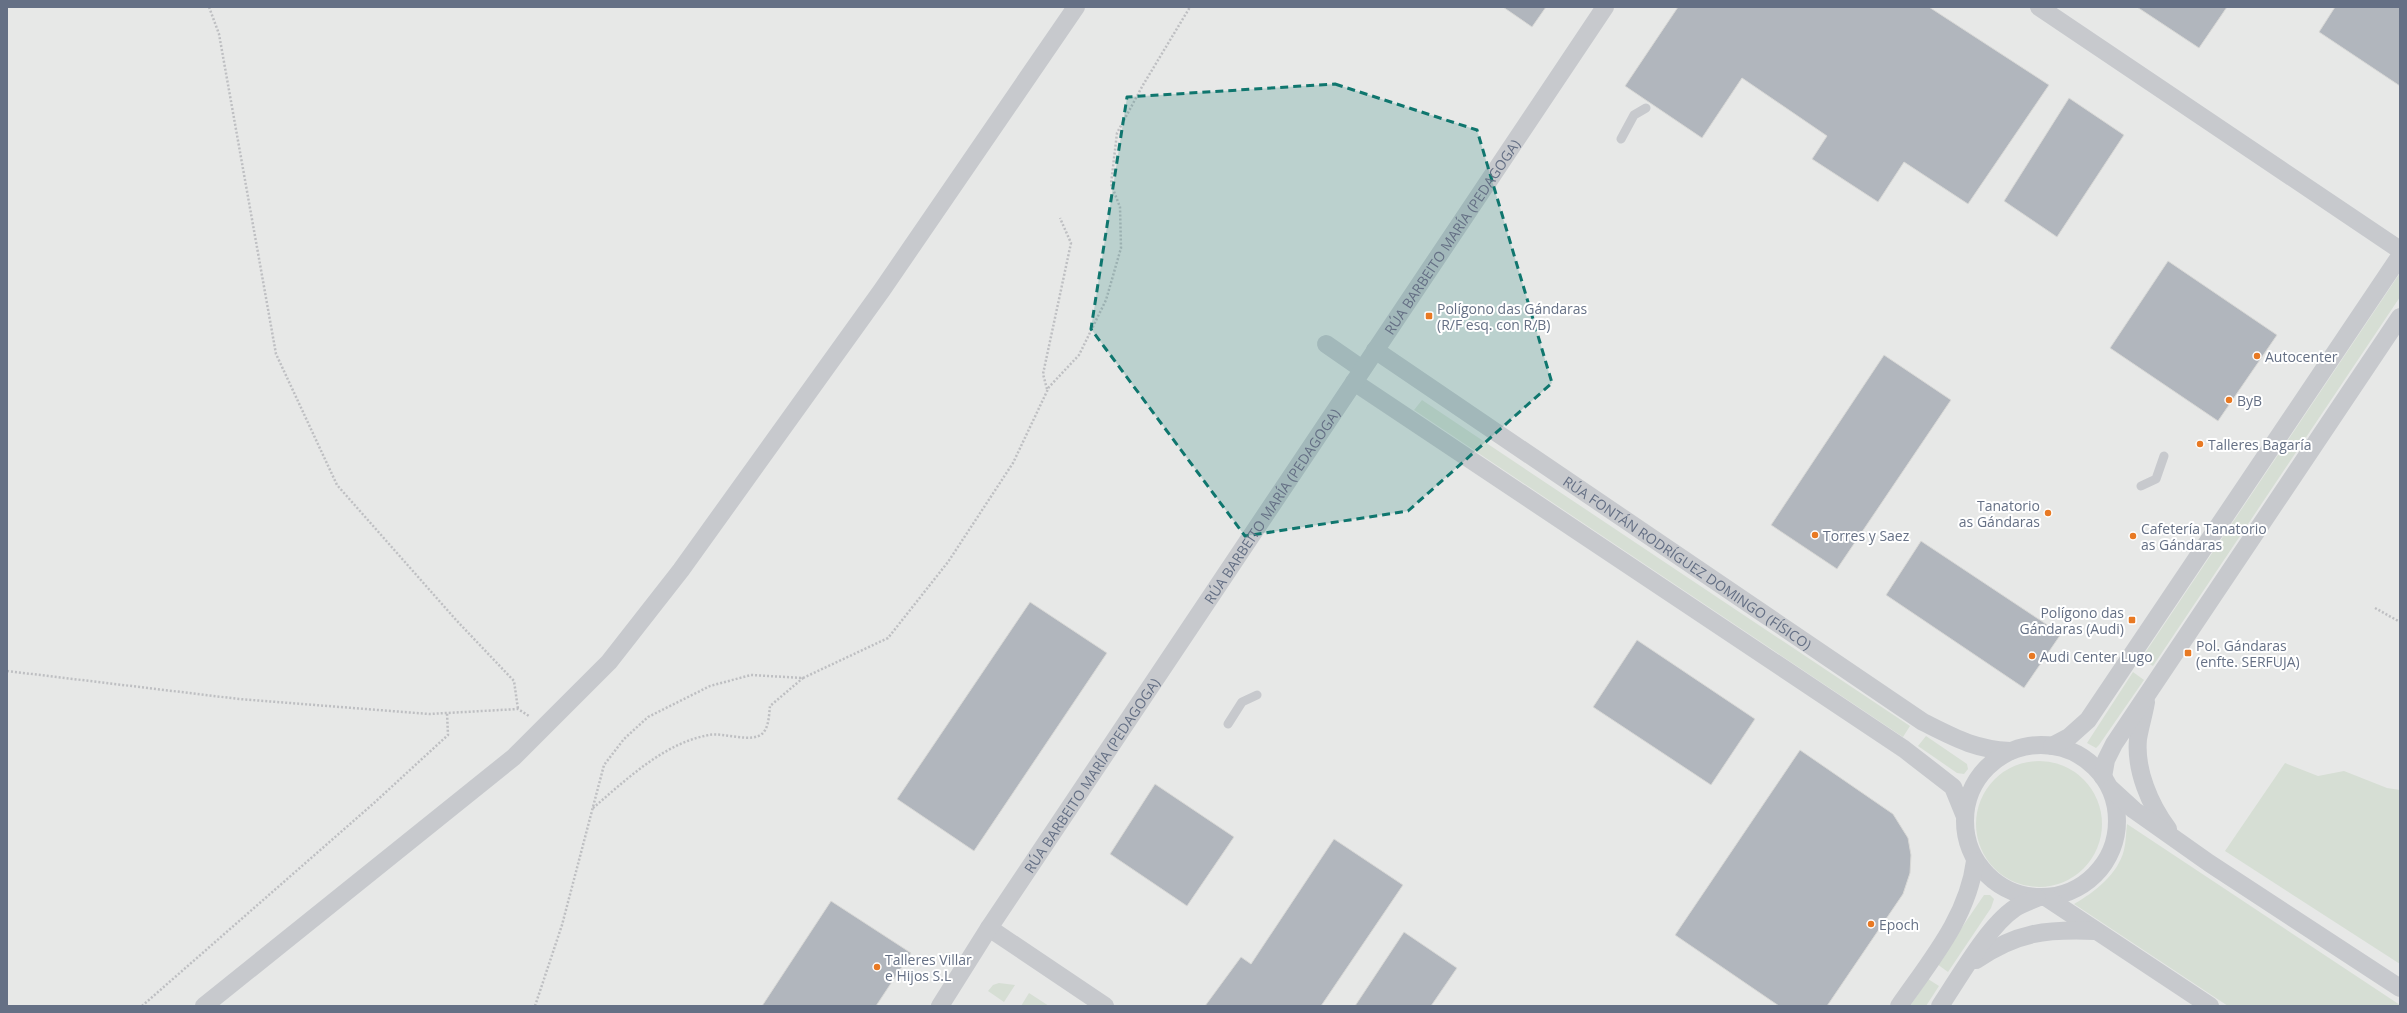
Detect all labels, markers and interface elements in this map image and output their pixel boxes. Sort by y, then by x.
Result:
street label: RÚA BARBEITO MARÍA (PEDAGOGA) [1379,135,1524,338]
place label: Polígono das Gándaras (R/F esq. con R/B) [1437,299,1588,334]
marker: Polígono das Gándaras (R/F esq. con R/B) [1424,311,1434,321]
place label: Autocenter [2265,347,2338,366]
marker: Autocenter [2252,351,2262,361]
place label: ByB [2237,391,2262,410]
marker: ByB [2224,395,2234,405]
street label: RÚA BARBEITO MARÍA (PEDAGOGA) [1199,405,1343,607]
place label: Talleres Bagaría [2208,435,2312,454]
marker: Talleres Bagaría [2195,439,2205,449]
street label: RÚA FONTÁN RODRÍGUEZ DOMINGO (FÍSICO) [1560,471,1816,653]
place label: Tanatorio as Gándaras [1959,496,2040,531]
marker: Tanatorio as Gándaras [2043,508,2053,518]
place label: Cafetería Tanatorio as Gándaras [2141,519,2267,554]
place label: Torres y Saez [1823,526,1910,545]
marker: Torres y Saez [1810,530,1820,540]
marker: Cafetería Tanatorio as Gándaras [2128,531,2138,541]
place label: Polígono das Gándaras (Audi) [2020,603,2124,638]
marker: Polígono das Gándaras (Audi) [2127,615,2137,625]
place label: Pol. Gándaras (enfte. SERFUJA) [2196,636,2300,671]
place label: Audi Center Lugo [2040,647,2153,666]
marker: Pol. Gándaras (enfte. SERFUJA) [2183,648,2193,658]
marker: Audi Center Lugo [2027,651,2037,661]
street label: RÚA BARBEITO MARÍA (PEDAGOGA) [1019,674,1163,876]
place label: Epoch [1879,915,1919,934]
marker: Epoch [1866,919,1876,929]
place label: Talleres Villar e Hijos S.L [885,950,972,985]
marker: Talleres Villar e Hijos S.L [872,962,882,972]

